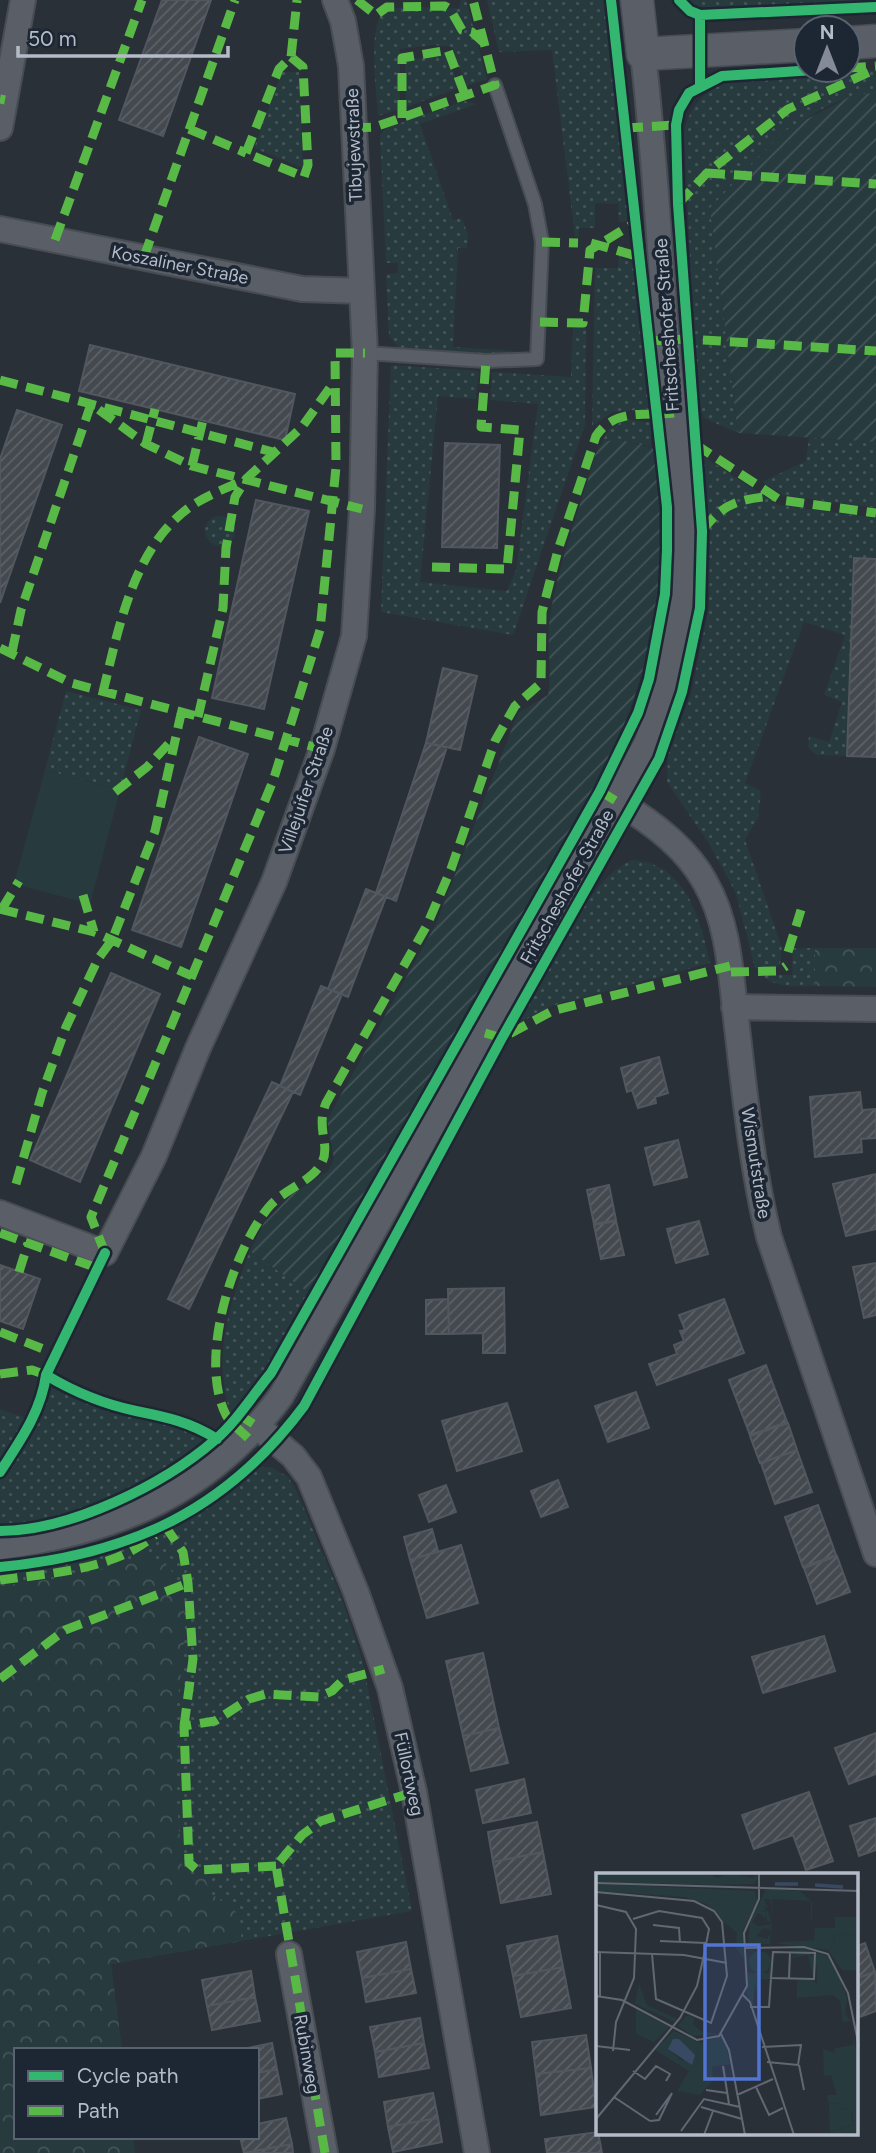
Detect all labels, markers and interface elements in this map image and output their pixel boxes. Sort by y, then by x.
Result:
scale bar [18,14,228,58]
north arrow [792,14,862,84]
text: N [820,21,834,44]
text: 50 m [28,26,77,51]
street label: Tibujewstraße [341,88,367,202]
street label: Fritscheshofer Straße [650,237,684,412]
street label: Koszaliner Straße [110,241,251,289]
street label: Villejuifer Straße [274,723,338,857]
street label: Fritscheshofer Straße [515,806,619,968]
street label: Wismutstraße [736,1106,776,1220]
street label: Füllortweg [389,1730,429,1818]
inset map [596,1873,858,2136]
street label: Rubinweg [289,2013,325,2095]
legend [14,2048,259,2139]
text: Cycle path [77,2063,178,2088]
text: Path [77,2098,119,2123]

